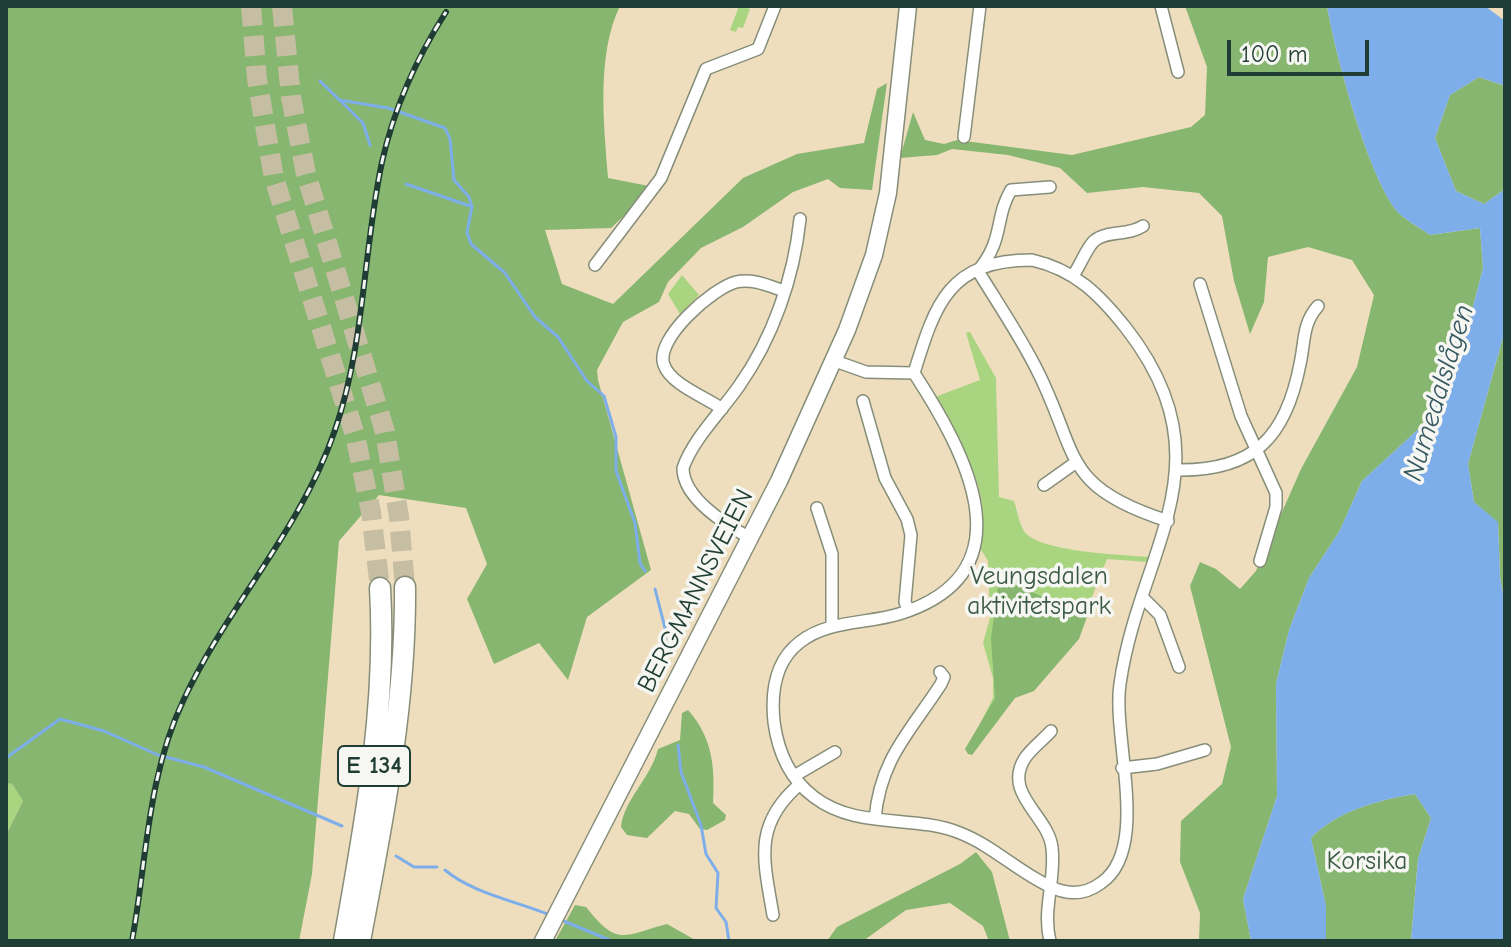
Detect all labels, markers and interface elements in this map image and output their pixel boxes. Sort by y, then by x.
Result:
scale bar [1231,24,1373,74]
text: 100 m [1241,40,1308,68]
water label: Numedalslågen [1396,301,1482,485]
street label: BERGMANNSVEIEN [631,484,761,698]
park label: Veungsdalen aktivitetspark [967,561,1111,622]
road number: E 134 [338,746,410,786]
park label: Korsika [1327,846,1407,878]

